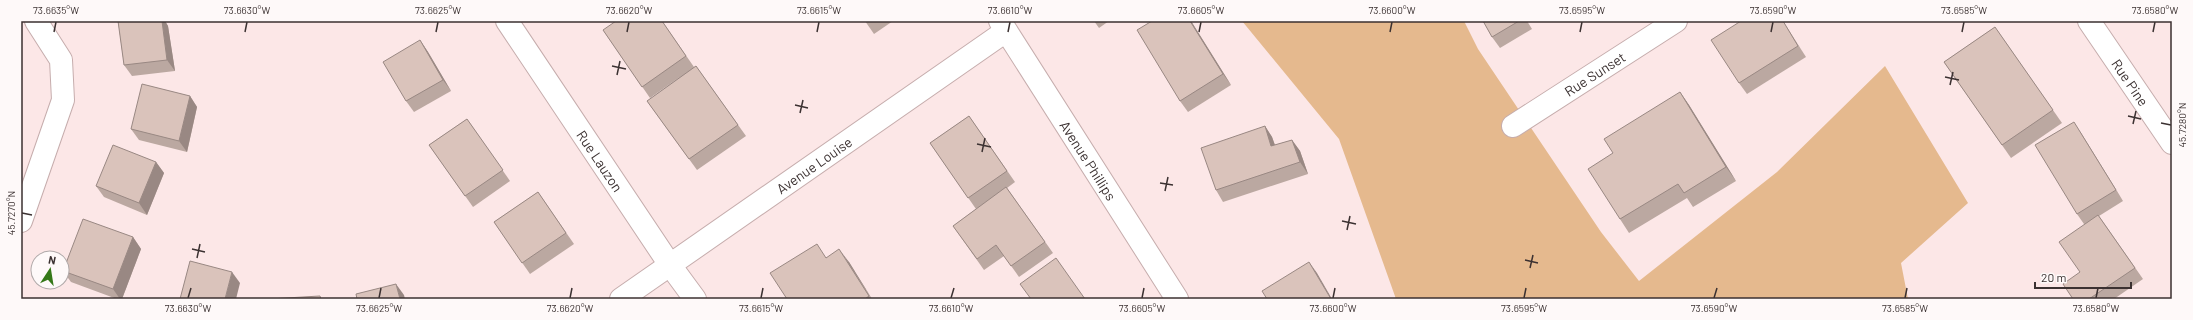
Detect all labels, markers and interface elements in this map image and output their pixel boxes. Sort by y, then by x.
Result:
text: 73.6635°W [33,4,79,16]
text: 73.6630°W [224,4,270,16]
text: 73.6625°W [415,4,461,16]
text: 73.6620°W [606,4,652,16]
text: 73.6615°W [797,4,841,16]
text: 73.6610°W [988,4,1032,16]
text: 73.6605°W [1178,4,1224,16]
text: 73.6600°W [1369,4,1416,16]
text: 73.6595°W [1559,4,1605,16]
text: 73.6590°W [1750,4,1796,16]
text: 73.6585°W [1941,4,1987,16]
text: 73.6580°W [2132,4,2178,16]
street label: Rue Sunset [1561,48,1628,99]
street label: Rue Pine [2109,55,2153,109]
text: 45.7280°N [2176,103,2188,147]
street label: Avenue Phillips [1057,117,1120,203]
street label: Rue Lauzon [574,127,627,195]
street label: Avenue Louise [773,133,855,197]
text: 45.7270°N [5,191,17,235]
north arrow [30,250,70,290]
text: N [47,253,57,267]
scale bar [2035,264,2131,290]
text: 20 m [2041,270,2067,284]
text: 73.6630°W [165,302,211,314]
text: 73.6625°W [356,302,402,314]
text: 73.6620°W [547,302,593,314]
text: 73.6615°W [739,302,783,314]
text: 73.6610°W [929,302,973,314]
text: 73.6605°W [1119,302,1165,314]
text: 73.6600°W [1310,302,1357,314]
text: 73.6595°W [1501,302,1547,314]
text: 73.6590°W [1691,302,1737,314]
text: 73.6585°W [1882,302,1928,314]
text: 73.6580°W [2073,302,2119,314]

